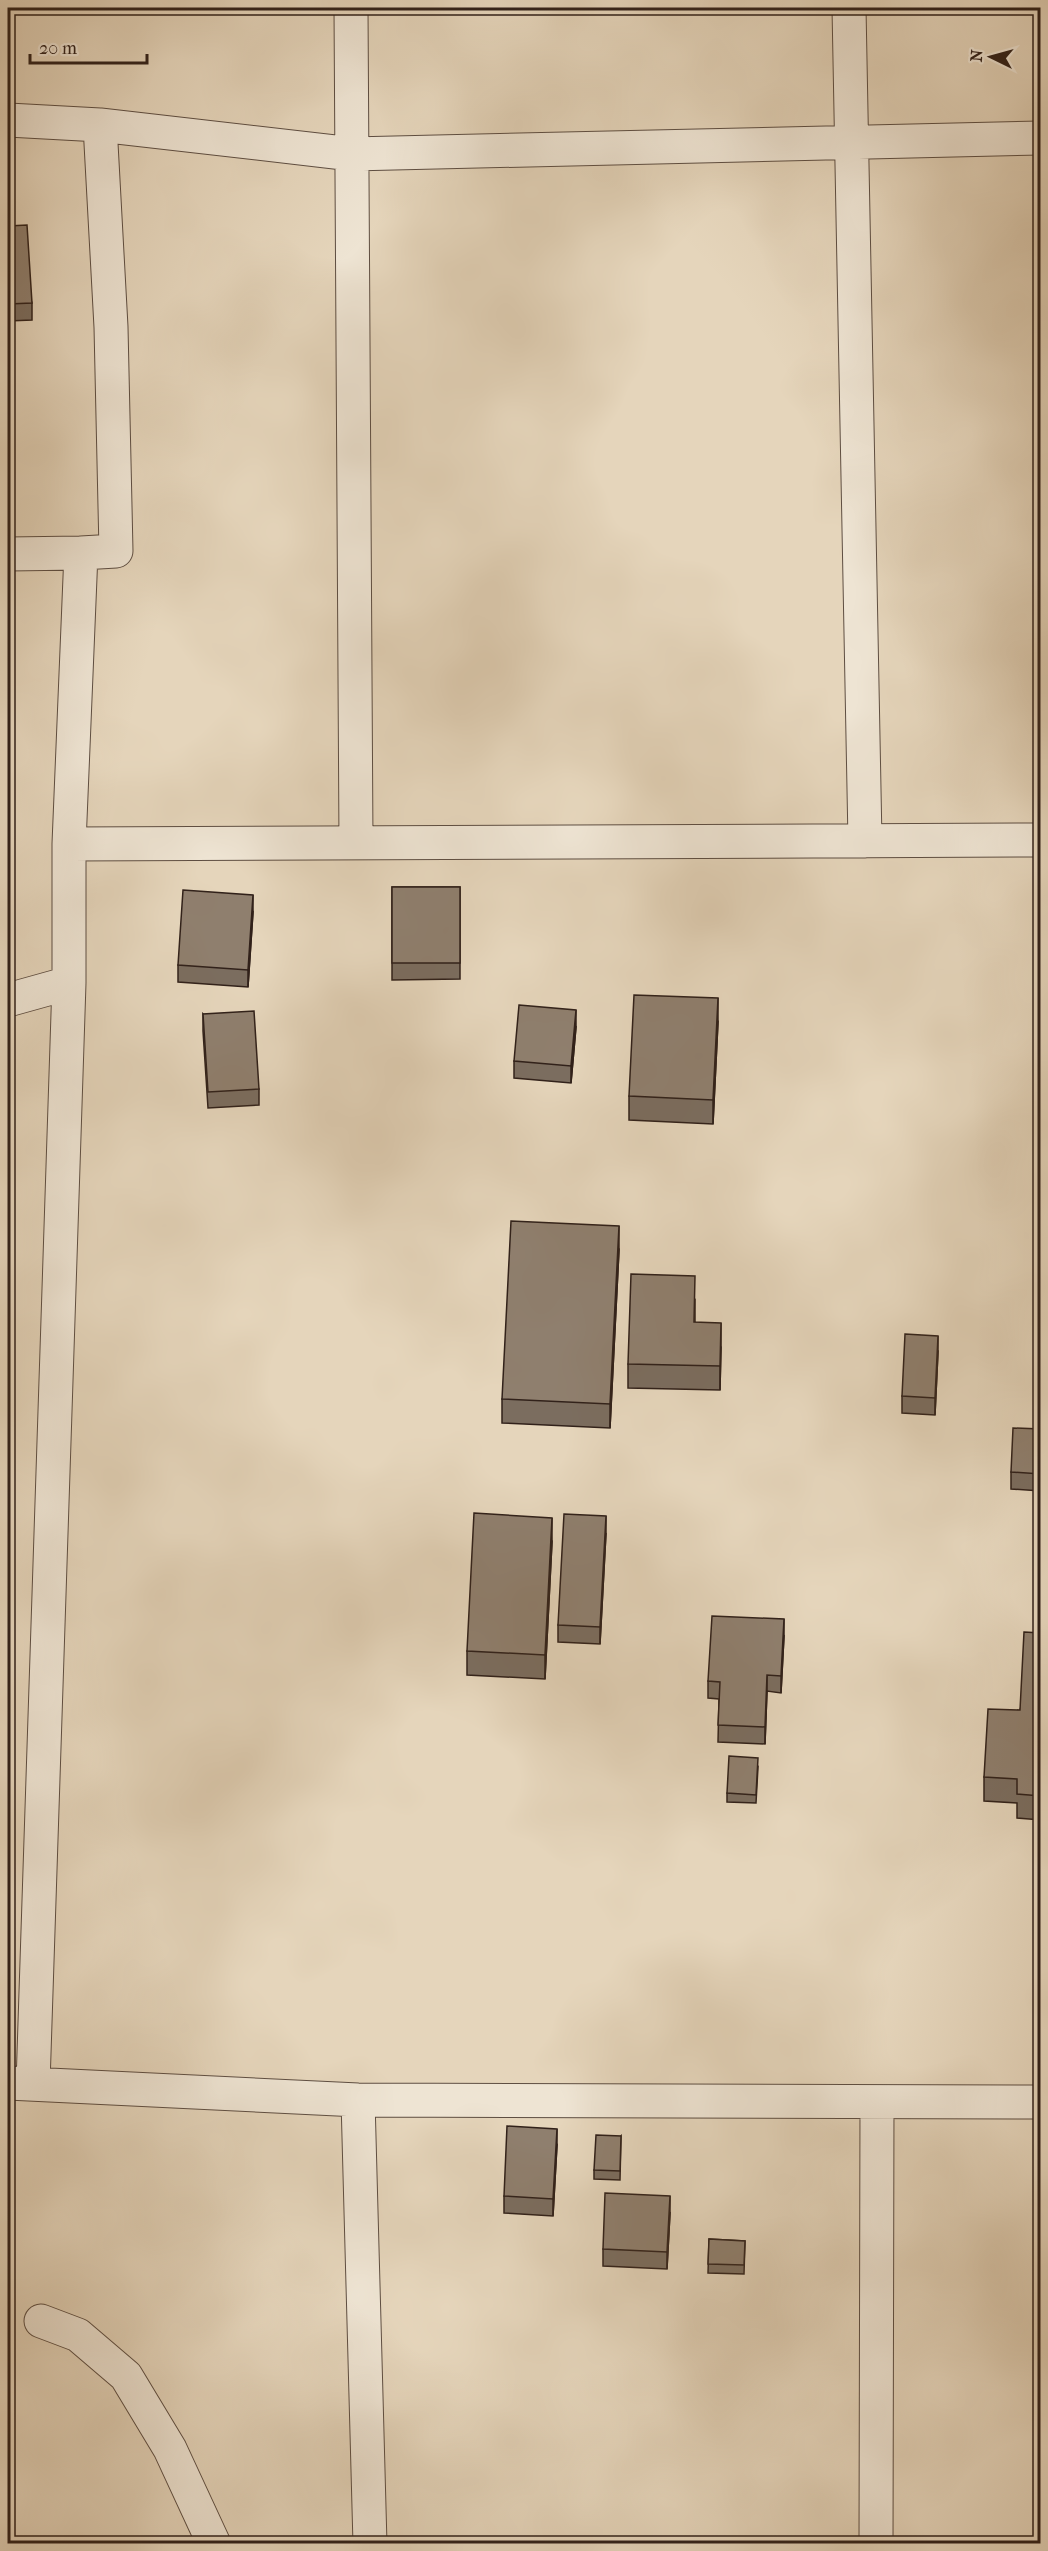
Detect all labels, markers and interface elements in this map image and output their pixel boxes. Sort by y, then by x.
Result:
scale bar [30,27,147,65]
north arrow [961,27,1021,87]
text: 20 m [39,38,77,59]
text: N [967,48,987,63]

